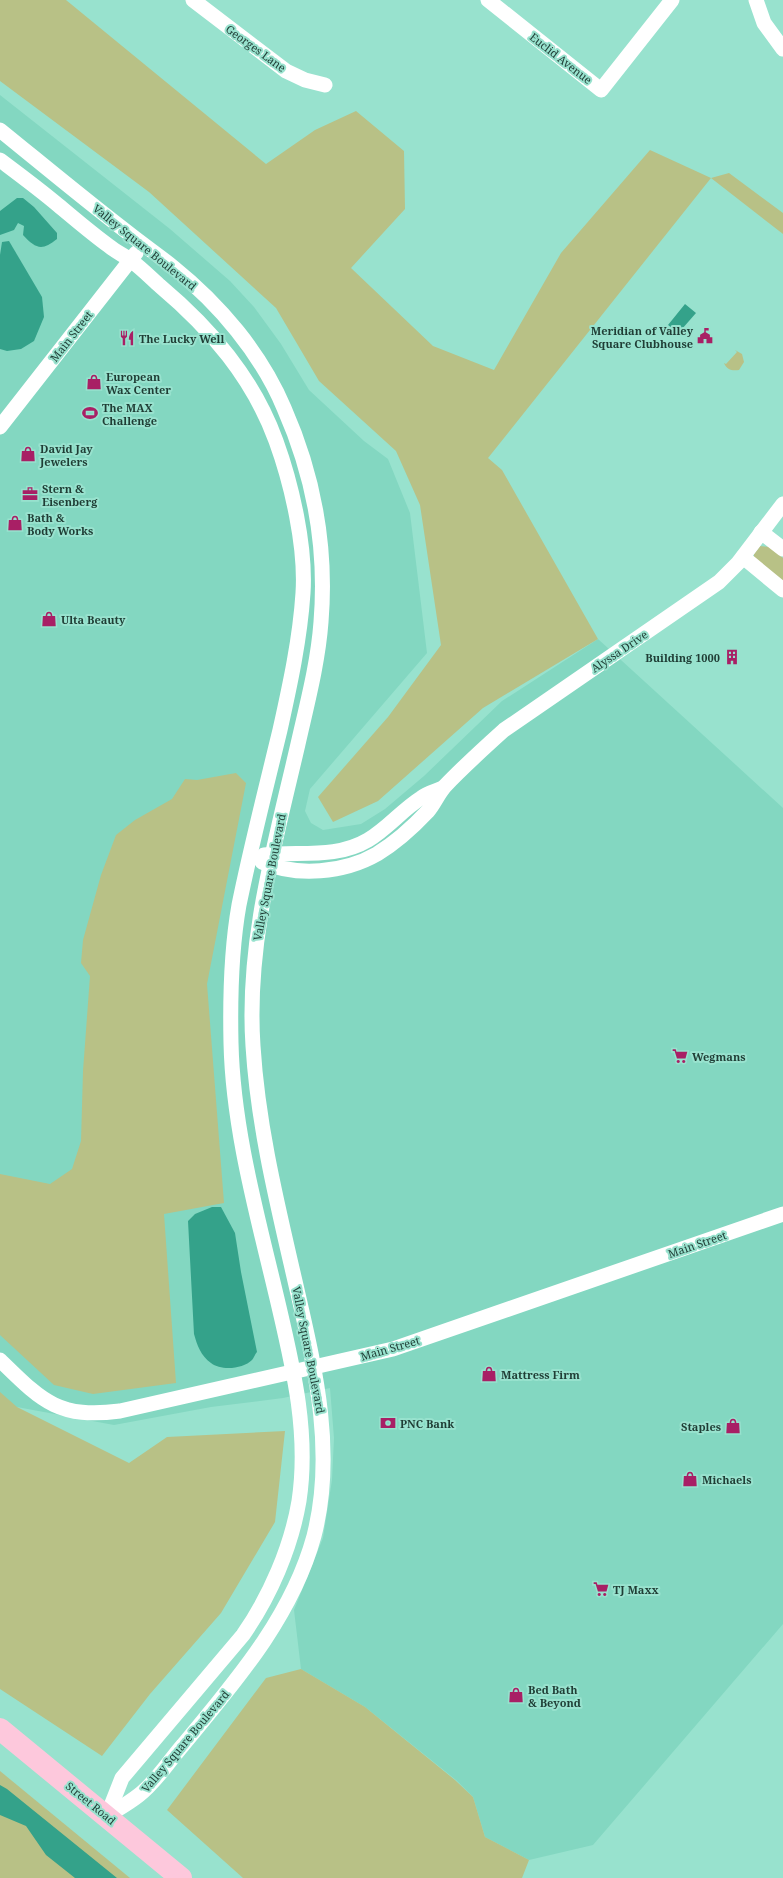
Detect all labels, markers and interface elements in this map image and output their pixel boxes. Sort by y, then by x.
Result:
street label: Georges Lane [223,21,289,75]
street label: Euclid Avenue [527,29,595,87]
street label: Valley Square Boulevard [90,201,200,294]
street label: Main Street [46,307,96,365]
place label: Meridian of Valley Square Clubhouse [591,323,694,351]
public building icon: Meridian of Valley Square Clubhouse [696,327,714,345]
restaurant icon: The Lucky Well [118,329,136,347]
place label: The Lucky Well [139,331,224,346]
place label: European Wax Center [106,369,171,397]
shop icon: European Wax Center [85,373,103,391]
place label: The MAX Challenge [102,400,157,428]
sports icon: The MAX Challenge [81,404,99,422]
place label: David Jay Jewelers [39,441,93,469]
shop icon: David Jay Jewelers [19,445,37,463]
place label: Stern & Eisenberg [42,481,98,509]
office icon: Stern & Eisenberg [21,485,39,503]
place label: Bath & Body Works [27,510,93,538]
shop icon: Bath & Body Works [6,514,24,532]
shop icon: Ulta Beauty [40,610,58,628]
place label: Ulta Beauty [61,612,126,627]
street label: Alyssa Drive [588,626,650,675]
building icon: Building 1000 [723,648,741,666]
place label: Building 1000 [645,650,720,665]
street label: Valley Square Boulevard [249,812,289,942]
supermarket icon: Wegmans [671,1047,689,1065]
place label: Wegmans [692,1049,746,1064]
street label: Main Street [666,1227,728,1261]
street label: Valley Square Boulevard [289,1285,329,1415]
street label: Main Street [359,1332,421,1364]
shop icon: Mattress Firm [480,1365,498,1383]
place label: Mattress Firm [501,1367,580,1382]
bank icon: PNC Bank [379,1414,397,1432]
place label: PNC Bank [400,1416,454,1431]
shop icon: Staples [724,1417,742,1435]
place label: Staples [681,1419,721,1434]
shop icon: Michaels [681,1470,699,1488]
place label: Michaels [702,1472,752,1487]
supermarket icon: TJ Maxx [592,1580,610,1598]
place label: TJ Maxx [613,1582,660,1597]
place label: Bed Bath & Beyond [528,1682,581,1710]
shop icon: Bed Bath & Beyond [507,1686,525,1704]
street label: Valley Square Boulevard [138,1687,232,1795]
street label: Street Road [63,1778,119,1828]

